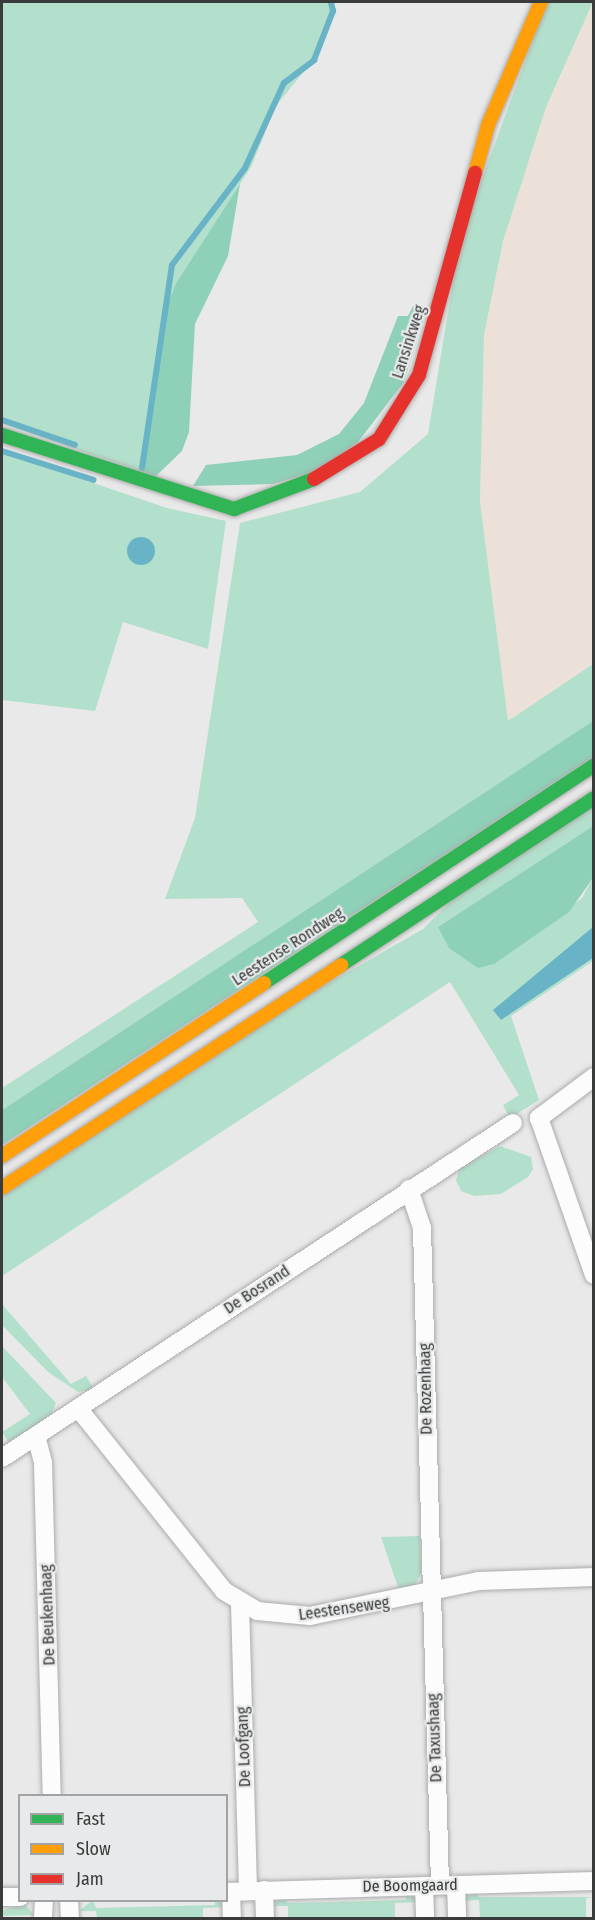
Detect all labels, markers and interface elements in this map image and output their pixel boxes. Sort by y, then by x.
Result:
street label: Lansinkweg [388,303,430,381]
street label: Leestense Rondweg [229,904,347,990]
street label: De Bosrand [220,1262,294,1318]
street label: De Rozenhaag [416,1343,436,1435]
street label: De Beukenhaag [37,1564,59,1666]
street label: Leestenseweg [297,1593,391,1625]
street label: De Taxushaag [424,1693,446,1783]
street label: De Loofgang [233,1706,255,1788]
legend [18,1794,228,1902]
text: Fast [76,1808,105,1830]
text: Slow [76,1838,111,1860]
text: Jam [76,1868,104,1890]
street label: De Boomgaard [362,1876,458,1896]

